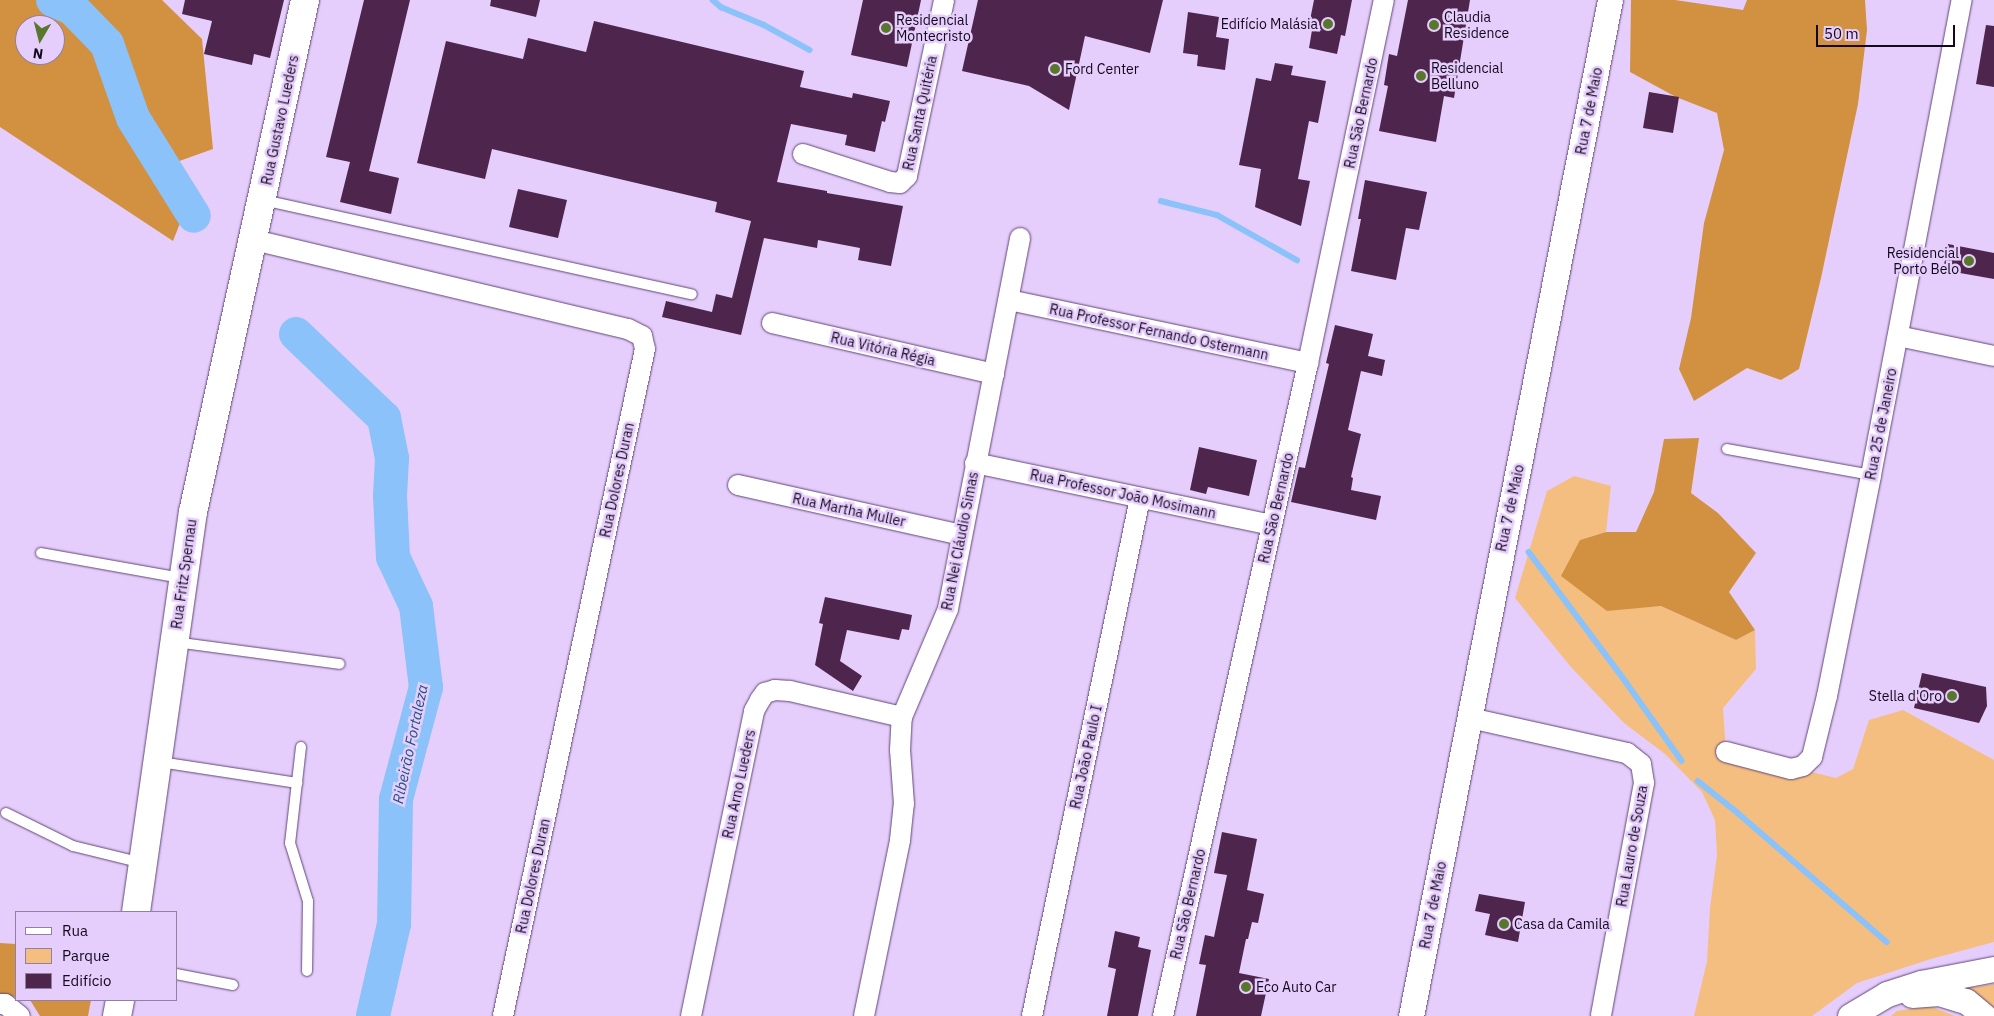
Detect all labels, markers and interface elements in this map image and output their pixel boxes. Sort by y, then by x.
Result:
place label: Claudia Residence [1444,9,1509,41]
place label: Residencial Montecristo [896,12,971,44]
north arrow [15,15,65,65]
scale bar [1819,15,1958,47]
place label: Edifício Malásia [1221,16,1318,32]
marker: Edifício Malásia [1322,18,1334,30]
marker: Claudia Residence [1428,19,1440,31]
marker: Residencial Montecristo [880,22,892,34]
text: 50 m [1824,24,1859,43]
text: N [32,44,44,63]
street label: Rua Gustavo Lueders [258,53,302,187]
street label: Rua Santa Quitéria [900,54,940,172]
street label: Rua São Bernardo [1341,56,1381,170]
place label: Residencial Belluno [1431,60,1503,92]
place label: Ford Center [1065,61,1139,77]
marker: Ford Center [1049,63,1061,75]
street label: Rua 7 de Maio [1572,66,1606,156]
marker: Residencial Belluno [1415,70,1427,82]
place label: Residencial Porto Belo [1887,245,1959,278]
marker: Residencial Porto Belo [1963,255,1975,267]
street label: Rua Professor Fernando Ostermann [1048,301,1270,363]
street label: Rua Vitória Régia [829,329,937,369]
street label: Rua 25 de Janeiro [1862,367,1900,481]
street label: Rua Dolores Duran [597,421,637,539]
street label: Rua São Bernardo [1255,451,1297,565]
street label: Rua 7 de Maio [1493,463,1527,553]
street label: Rua Professor João Mosimann [1029,466,1217,522]
street label: Rua Nei Cláudio Simas [938,470,982,612]
street label: Rua Martha Muller [791,490,907,530]
street label: Rua Fritz Spernau [168,518,200,630]
water label: Ribeirão Fortaleza [389,683,431,805]
place label: Stella d'Oro [1869,688,1942,704]
marker: Stella d'Oro [1946,690,1958,702]
street label: Rua João Paulo I [1067,704,1105,810]
street label: Rua Arno Lueders [719,728,759,840]
street label: Rua Lauro de Souza [1613,784,1651,908]
street label: Rua Dolores Duran [513,817,553,935]
street label: Rua São Bernardo [1167,847,1209,961]
street label: Rua 7 de Maio [1416,860,1450,950]
legend [15,911,178,1001]
place label: Casa da Camila [1514,916,1610,932]
marker: Casa da Camila [1498,918,1510,930]
text: Rua [62,921,88,940]
text: Parque [62,946,110,965]
text: Edifício [62,971,111,990]
place label: Eco Auto Car [1256,979,1336,995]
marker: Eco Auto Car [1240,981,1252,993]

